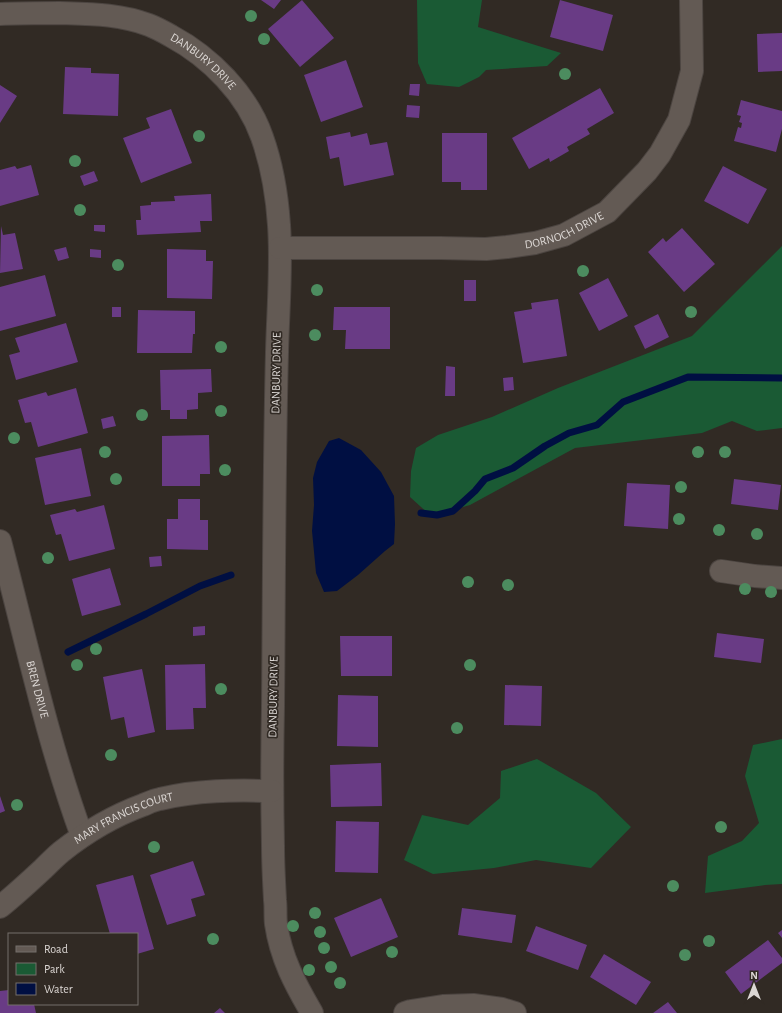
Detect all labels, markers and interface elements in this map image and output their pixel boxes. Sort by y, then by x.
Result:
street label: DANBURY DRIVE [168,31,238,92]
street label: DORNOCH DRIVE [524,209,605,250]
street label: DANBURY DRIVE [269,332,283,414]
street label: DANBURY DRIVE [266,656,280,738]
street label: BREN DRIVE [24,659,51,720]
street label: MARY FRANCIS COURT [72,790,174,846]
legend [8,933,138,1005]
text: Road [44,943,68,955]
text: Park [44,963,65,975]
north arrow [734,965,774,1005]
text: N [750,970,758,981]
text: Water [44,983,73,995]

